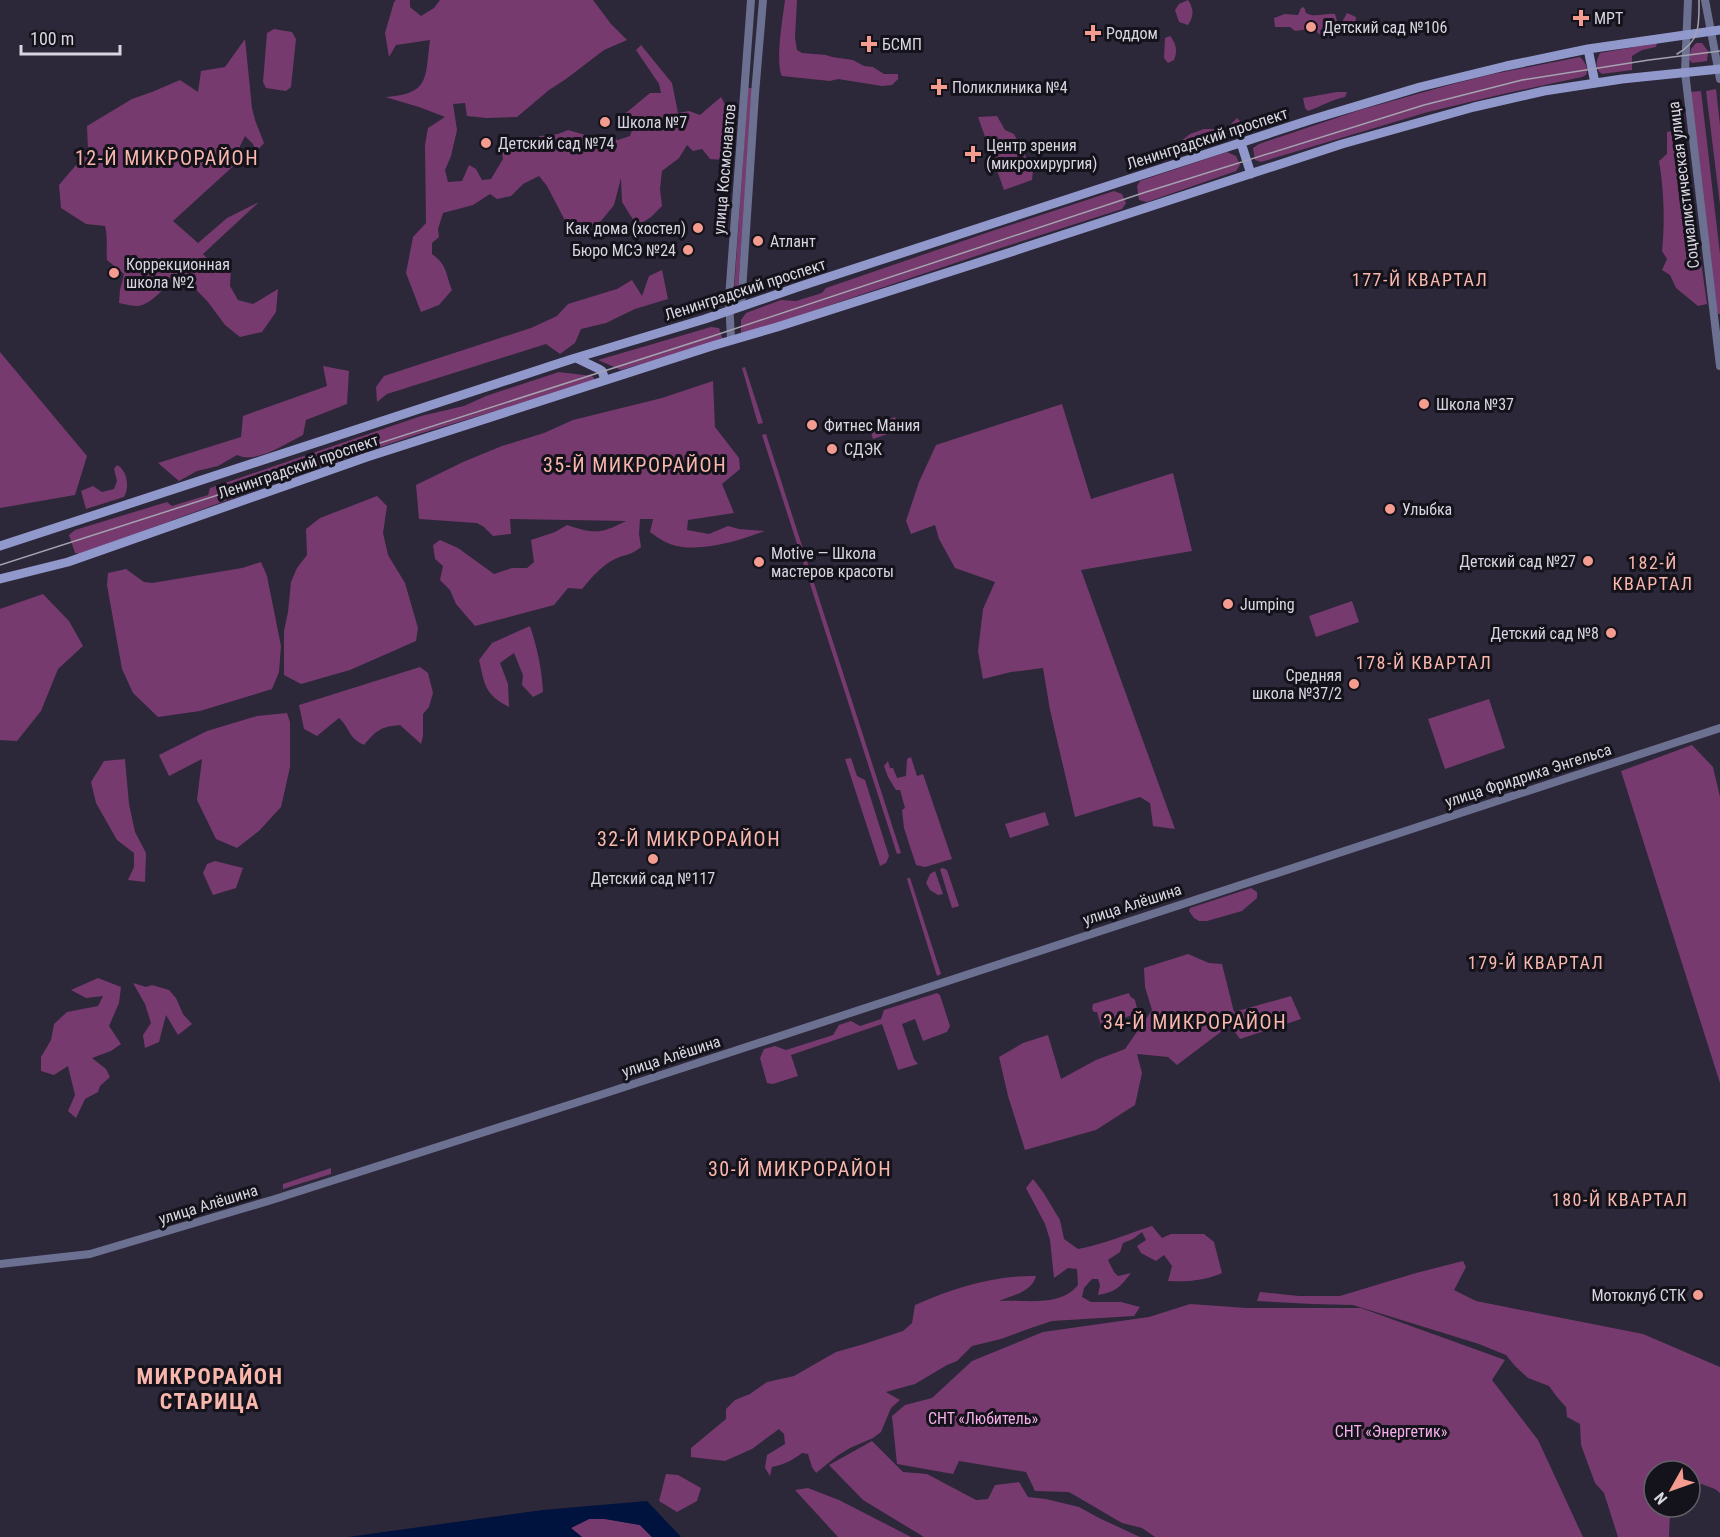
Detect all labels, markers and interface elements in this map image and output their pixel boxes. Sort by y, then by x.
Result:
marker: МРТ [1572,9,1590,27]
place label: МРТ [1594,9,1623,28]
scale bar [21,18,120,56]
place label: Детский сад №106 [1323,18,1447,37]
marker: Детский сад №106 [1304,20,1318,34]
marker: Роддом [1084,24,1102,42]
place label: Роддом [1106,24,1158,43]
text: 100 m [30,28,74,49]
marker: БСМП [860,35,878,53]
place label: БСМП [882,35,922,54]
marker: Поликлиника №4 [930,78,948,96]
place label: Поликлиника №4 [952,78,1068,97]
street label: Социалистическая улица [1664,100,1703,269]
street label: улица Космонавтов [709,103,740,235]
street label: Ленинградский проспект [1124,103,1290,174]
place label: Школа №7 [617,113,687,132]
marker: Школа №7 [598,115,612,129]
place label: Детский сад №74 [498,134,615,153]
marker: Детский сад №74 [479,136,493,150]
place label: Центр зрения (микрохирургия) [986,136,1097,173]
marker: Центр зрения (микрохирургия) [964,145,982,163]
district label: 12-Й МИКРОРАЙОН [75,146,259,170]
place label: Как дома (хостел) [565,219,686,238]
marker: Как дома (хостел) [691,221,705,235]
place label: Атлант [770,232,816,251]
marker: Атлант [751,234,765,248]
place label: Бюро МСЭ №24 [572,241,676,260]
marker: Бюро МСЭ №24 [681,243,695,257]
street label: Ленинградский проспект [662,254,828,325]
place label: Коррекционная школа №2 [126,255,230,292]
marker: Коррекционная школа №2 [107,266,121,280]
district label: 177-Й КВАРТАЛ [1352,269,1488,290]
place label: Школа №37 [1436,395,1514,414]
marker: Школа №37 [1417,397,1431,411]
place label: Фитнес Мания [824,416,920,435]
marker: Фитнес Мания [805,418,819,432]
street label: Ленинградский проспект [215,430,381,503]
place label: СДЭК [844,440,882,459]
marker: СДЭК [825,442,839,456]
district label: 35-Й МИКРОРАЙОН [543,453,727,477]
place label: Улыбка [1402,500,1452,519]
marker: Улыбка [1383,502,1397,516]
place label: Motive — Школа мастеров красоты [771,544,894,581]
place label: Детский сад №27 [1460,552,1576,571]
district label: 182-Й КВАРТАЛ [1612,552,1694,594]
marker: Детский сад №27 [1581,554,1595,568]
marker: Motive — Школа мастеров красоты [752,555,766,569]
place label: Jumping [1240,595,1295,614]
marker: Jumping [1221,597,1235,611]
place label: Детский сад №8 [1490,624,1599,643]
marker: Детский сад №8 [1604,626,1618,640]
district label: 178-Й КВАРТАЛ [1356,652,1492,673]
place label: Средняя школа №37/2 [1252,666,1342,703]
marker: Средняя школа №37/2 [1347,677,1361,691]
street label: улица Фридриха Энгельса [1442,740,1614,811]
district label: 32-Й МИКРОРАЙОН [597,827,781,851]
marker: Детский сад №117 [646,852,660,866]
place label: Детский сад №117 [591,869,715,888]
street label: улица Алёшина [1080,880,1184,929]
district label: 179-Й КВАРТАЛ [1468,952,1604,973]
district label: 34-Й МИКРОРАЙОН [1103,1010,1287,1034]
street label: улица Алёшина [619,1032,723,1081]
district label: 30-Й МИКРОРАЙОН [708,1157,892,1181]
street label: улица Алёшина [156,1180,260,1229]
district label: 180-Й КВАРТАЛ [1552,1189,1688,1210]
place label: Мотоклуб СТК [1591,1286,1686,1305]
marker: Мотоклуб СТК [1691,1288,1705,1302]
district label: МИКРОРАЙОН СТАРИЦА [136,1364,284,1414]
park label: СНТ «Любитель» [928,1409,1038,1428]
park label: СНТ «Энергетик» [1335,1422,1448,1441]
north arrow [1642,1459,1702,1519]
text: N [1650,1488,1671,1508]

